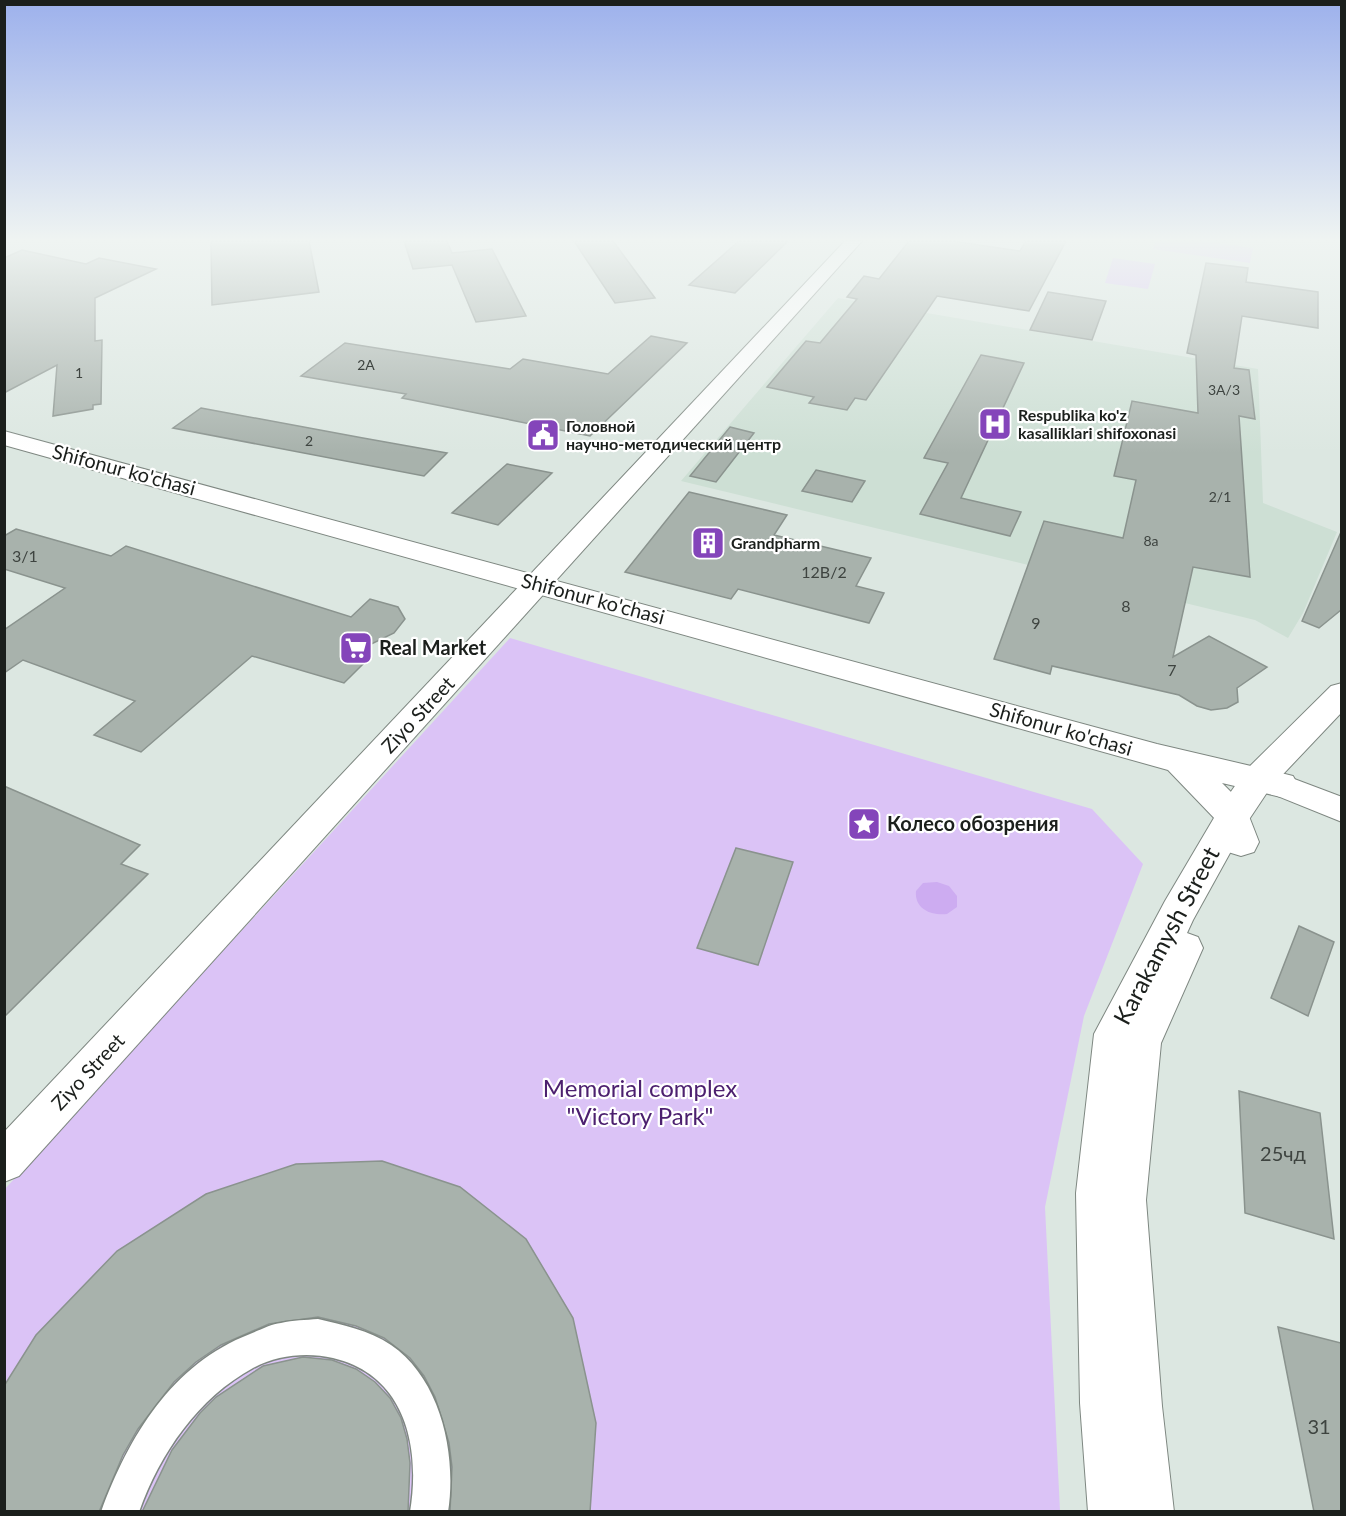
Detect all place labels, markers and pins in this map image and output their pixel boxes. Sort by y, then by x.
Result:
place label: Respublika ko'z kasalliklari shifoxonasi [1018,405,1176,442]
hospital icon: Respublika ko'z kasalliklari shifoxonasi [977,406,1013,442]
place label: Головной научно-методический центр [566,416,781,453]
public building icon: Головной научно-методический центр [525,417,561,453]
building icon: Grandpharm [690,525,726,561]
place label: Grandpharm [731,533,820,552]
supermarket icon: Real Market [338,630,374,666]
place label: Real Market [379,635,487,659]
place icon: Колесо обозрения [846,806,882,842]
place label: Колесо обозрения [887,811,1059,835]

